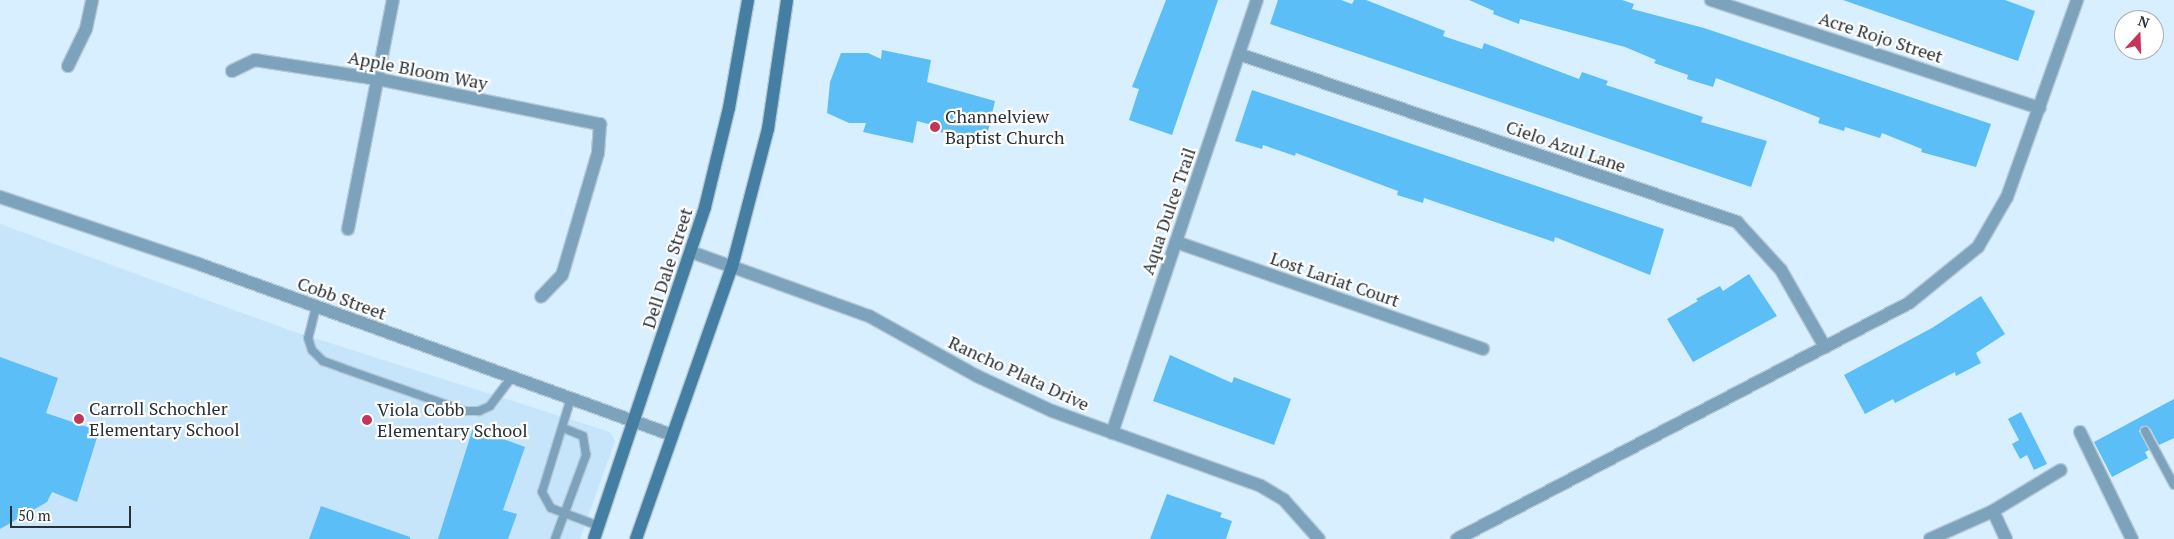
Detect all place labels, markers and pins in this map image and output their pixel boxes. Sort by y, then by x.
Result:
place label: Channelview Baptist Church [945,106,1064,148]
marker: Channelview Baptist Church [929,121,941,133]
place label: Carroll Schochler Elementary School [89,398,240,440]
place label: Viola Cobb Elementary School [377,399,528,442]
marker: Carroll Schochler Elementary School [73,413,85,425]
marker: Viola Cobb Elementary School [361,414,373,426]

